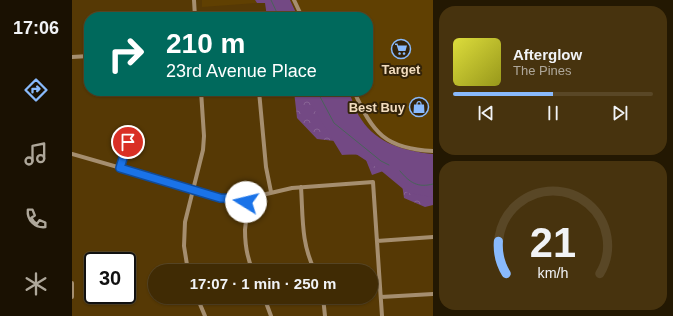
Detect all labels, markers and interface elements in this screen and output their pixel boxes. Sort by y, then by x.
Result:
text: 17:06 [13,18,59,38]
icon: right [100,28,152,80]
text: 210 m [166,28,245,59]
supermarket icon: Target [390,38,412,60]
text: Afterglow [513,46,582,63]
text: 23rd Avenue Place [166,61,317,81]
place label: Target [382,62,421,77]
text: The Pines [513,63,572,78]
icon: directions [22,76,50,104]
shop icon: Best Buy [408,96,430,118]
place label: Best Buy [349,100,406,115]
icon: previous [475,102,497,124]
icon: pause [542,102,564,124]
icon: next [609,102,631,124]
pin [111,125,145,159]
icon: arrive [117,131,139,153]
icon: music [22,140,50,168]
position arrow [225,181,267,223]
icon: phone [22,205,50,233]
text: 21 [530,218,576,265]
speed limit sign: 30 [84,252,136,304]
text: km/h [538,264,569,280]
icon: climate [22,270,50,298]
text: 17:07 · 1 min · 250 m [190,275,336,292]

